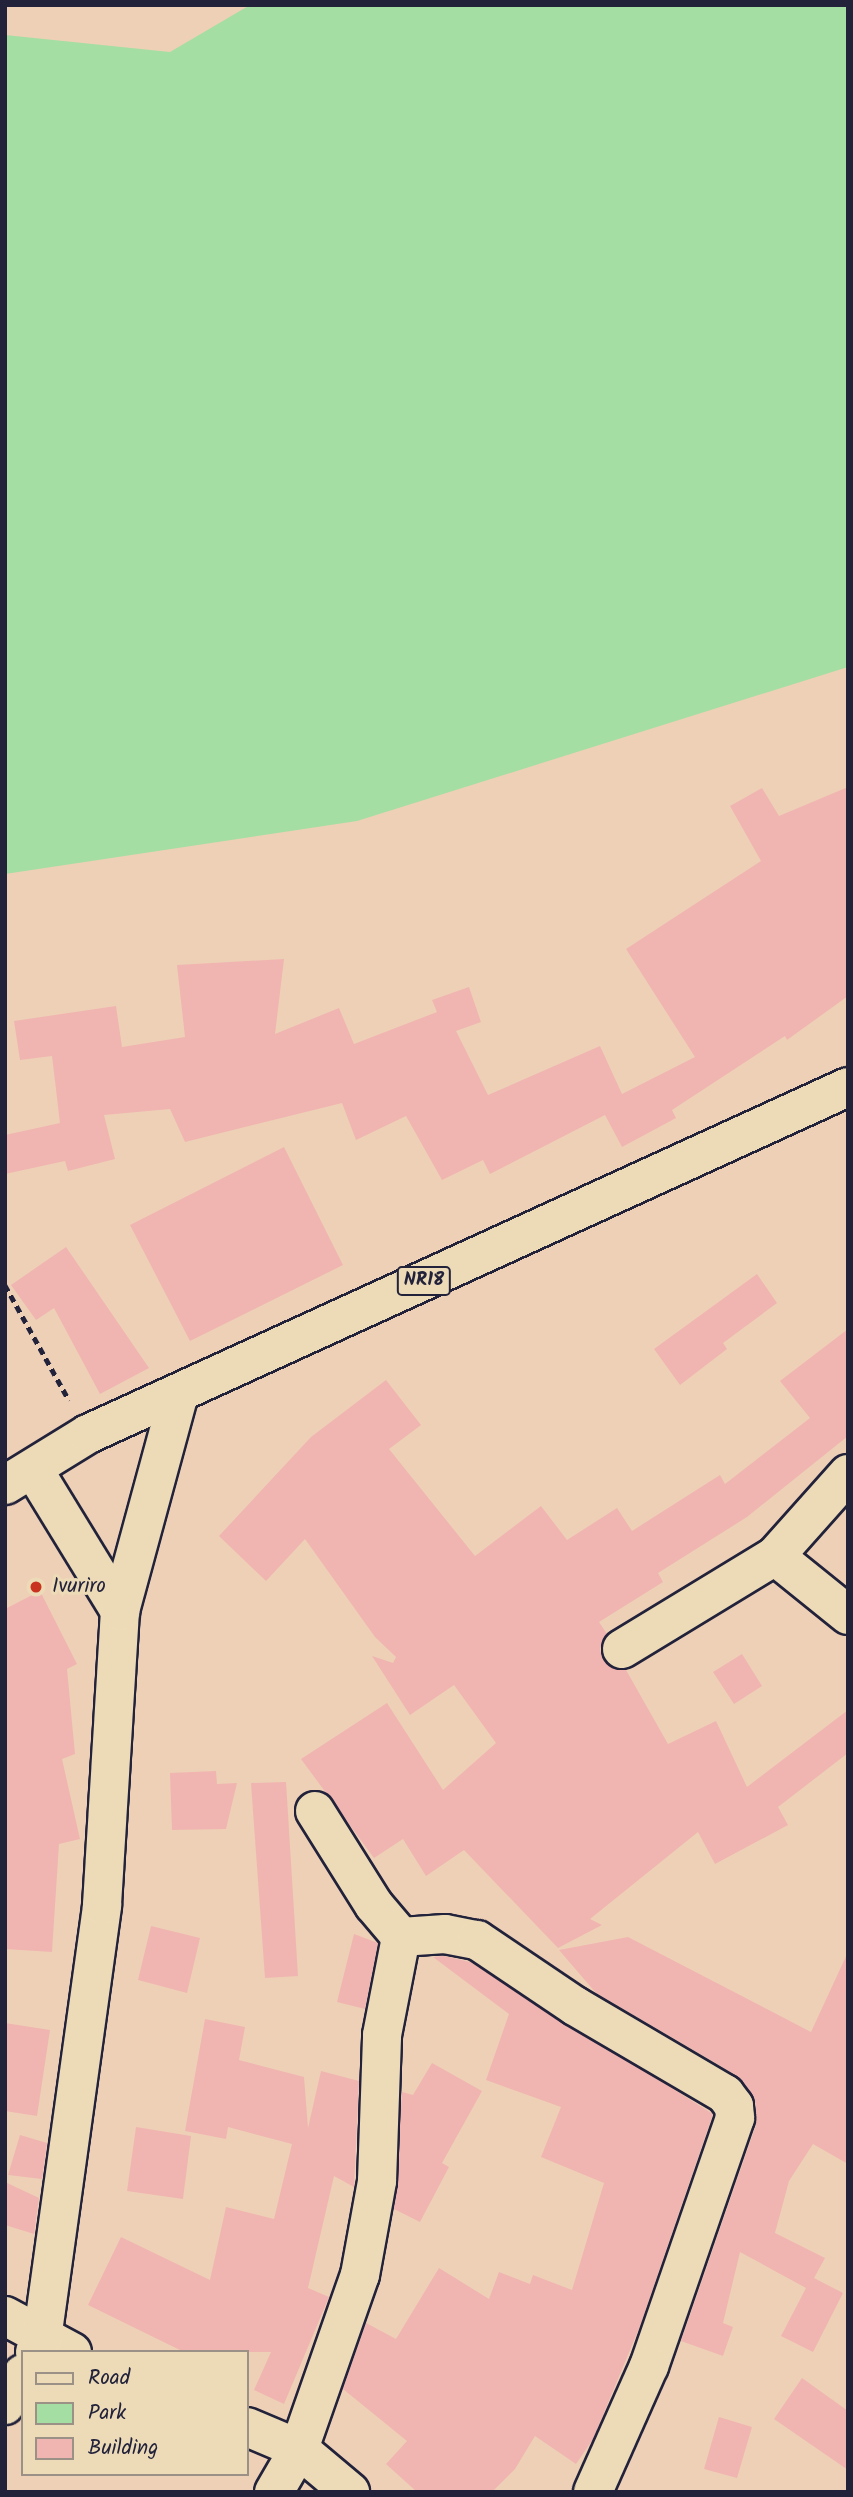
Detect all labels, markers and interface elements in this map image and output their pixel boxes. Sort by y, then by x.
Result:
road number: NR18 [396,1266,452,1296]
place label: Ivuriro [52,1574,106,1600]
marker: Ivuriro [26,1577,46,1597]
legend [21,2350,248,2476]
text: Road [88,2362,130,2395]
text: Park [88,2397,126,2430]
text: Building [88,2432,158,2465]

